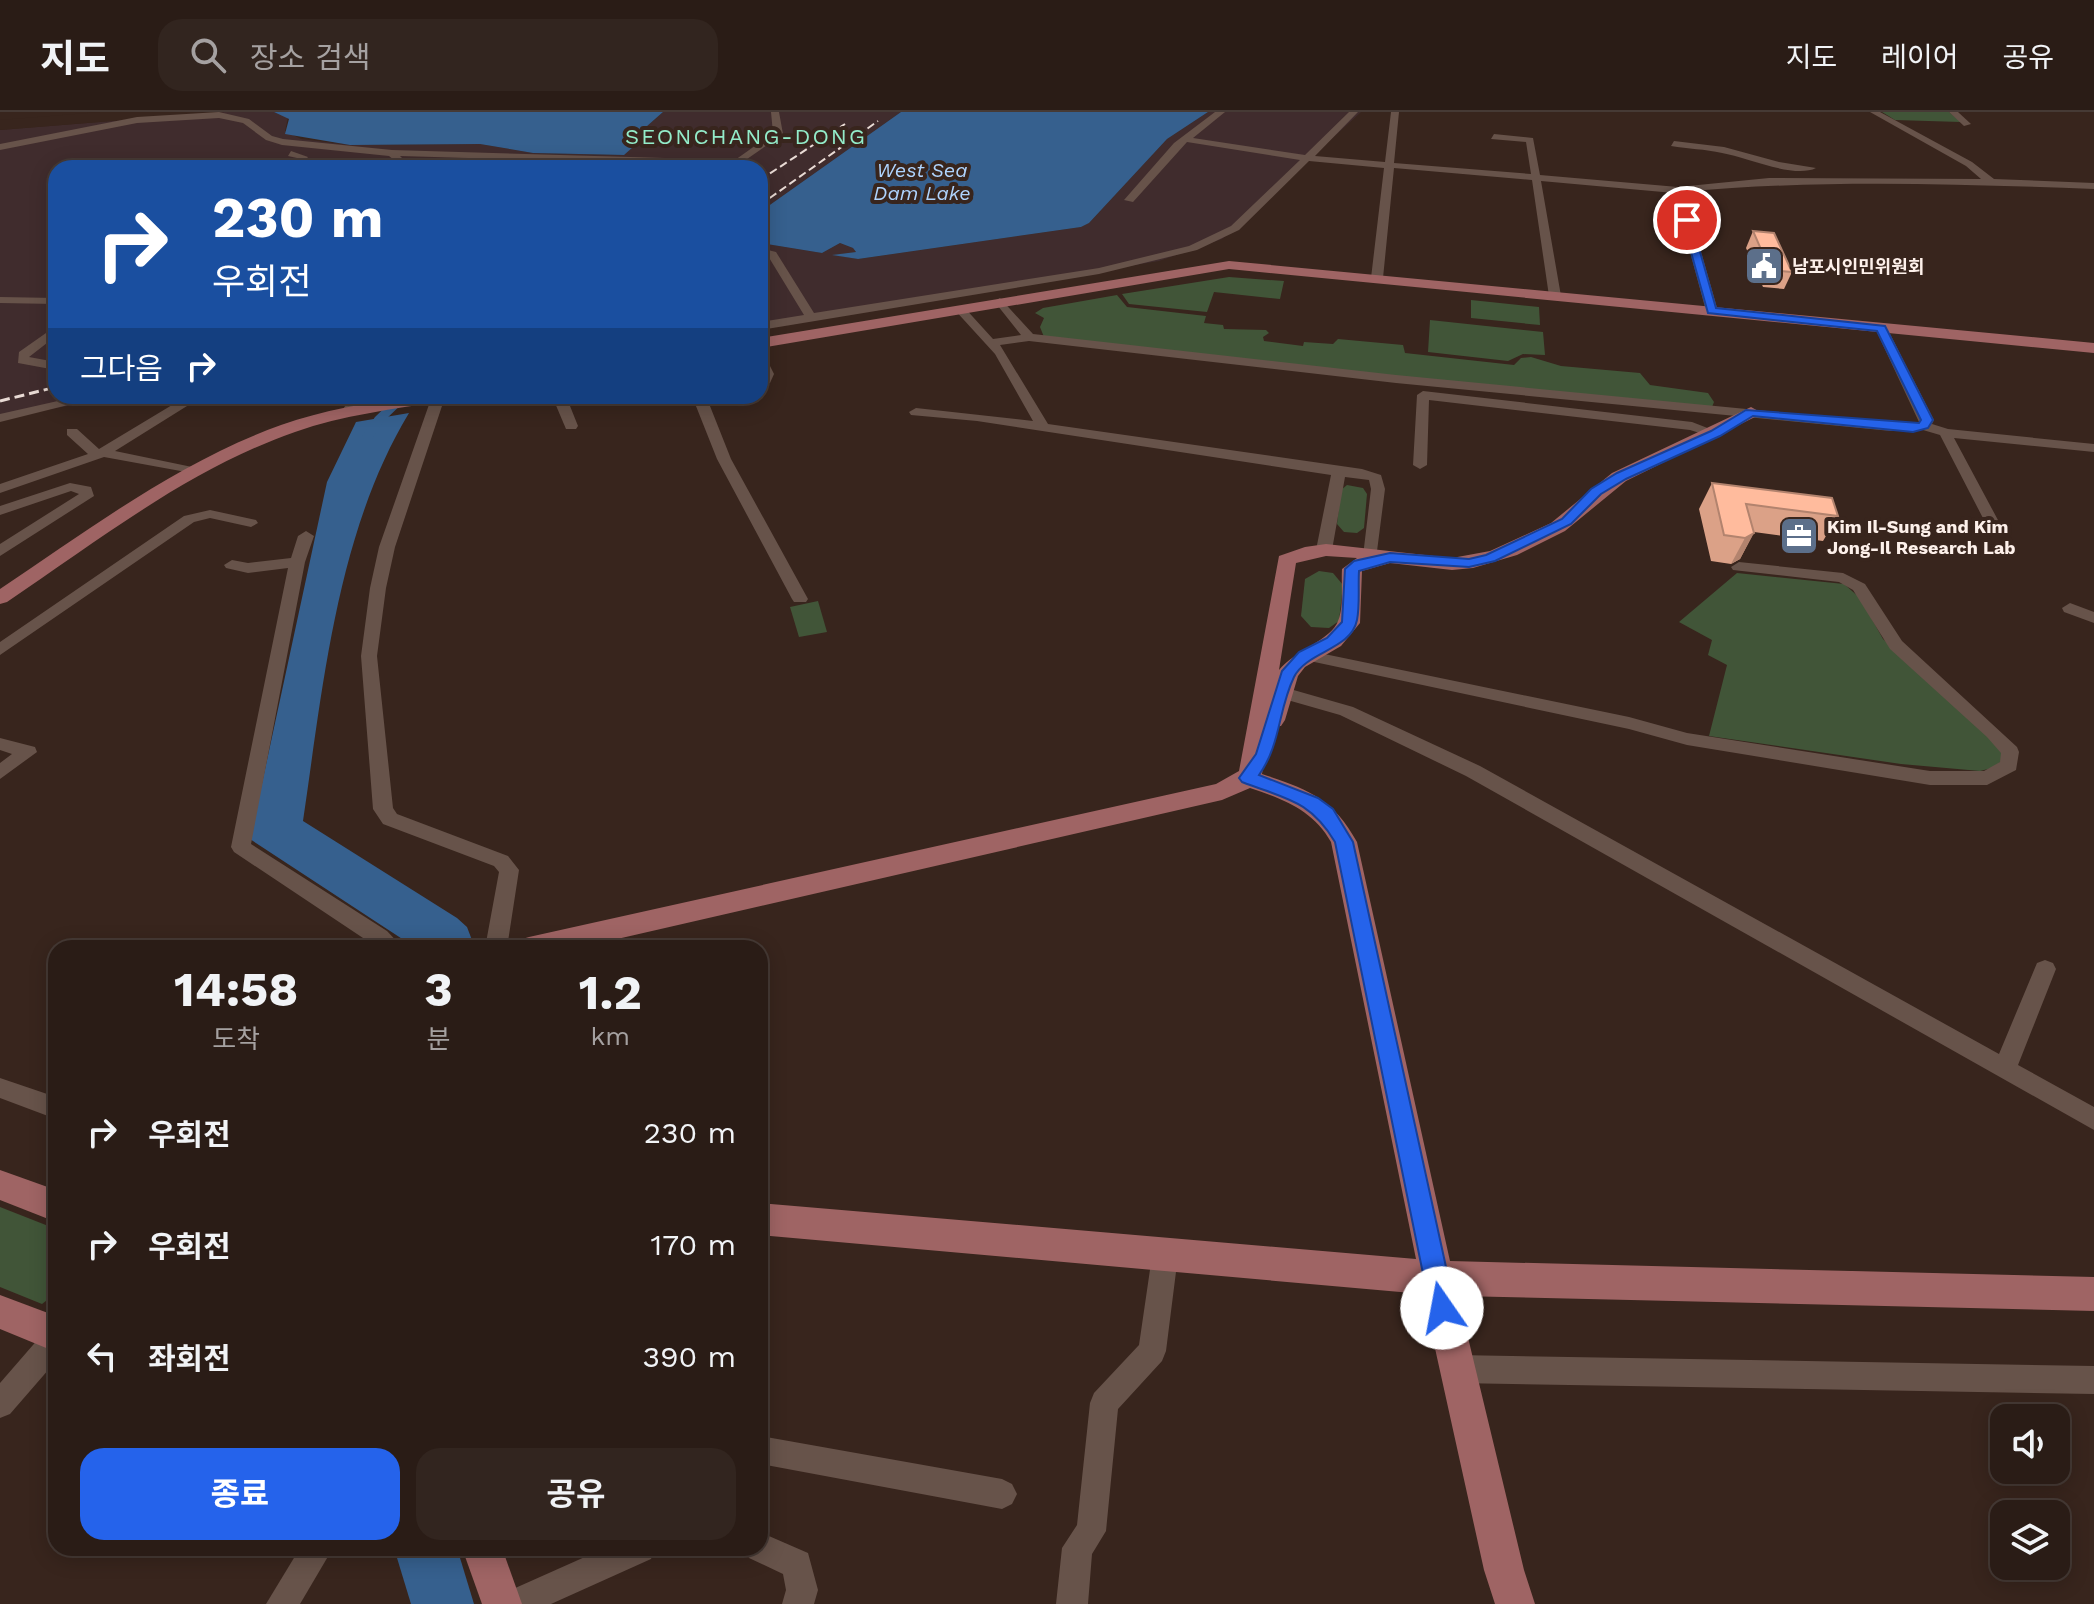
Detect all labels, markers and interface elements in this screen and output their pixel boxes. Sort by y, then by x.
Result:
search box [158,19,718,91]
icon: search [186,33,230,77]
text: 지도 [40,37,110,81]
text: 장소 검색 [250,40,371,75]
text: 지도 [1786,41,1837,74]
text: 레이어 [1881,41,1958,74]
text: 공유 [2002,41,2054,74]
district label: SEONCHANG-DONG [625,124,867,149]
water label: West Sea Dam Lake [873,158,971,205]
text: 230 m [212,185,383,251]
pin [1653,186,1721,254]
icon: right [80,192,184,296]
icon: arrive [1665,198,1709,242]
public building icon: 남포시인민위원회 [1743,245,1785,287]
place label: 남포시인민위원회 [1792,256,1924,277]
text: 우회전 [212,261,311,303]
icon: right [179,344,223,388]
text: 그다음 [80,351,163,386]
office icon: Kim Il-Sung and Kim Jong-Il Research Lab [1778,515,1820,557]
place label: Kim Il-Sung and Kim Jong-Il Research Lab [1827,516,2016,558]
text: 14:58 [174,961,298,1018]
text: 3 [424,961,453,1018]
text: 1.2 [579,964,642,1021]
text: km [591,1021,630,1051]
text: 도착 [212,1024,260,1054]
text: 분 [427,1024,450,1054]
icon: right [80,1110,124,1154]
text: 230 m [644,1115,736,1150]
text: 우회전 [148,1117,231,1152]
icon: right [80,1222,124,1266]
text: 170 m [651,1227,736,1262]
text: 우회전 [148,1229,231,1264]
position arrow [1400,1266,1484,1350]
icon: left [80,1334,124,1378]
text: 390 m [643,1339,736,1374]
text: 좌회전 [148,1341,231,1376]
map controls [1990,1404,2070,1580]
button: sound [1990,1404,2070,1484]
button: 종료 [80,1448,400,1540]
button: 공유 [416,1448,736,1540]
button: layers [1990,1500,2070,1580]

